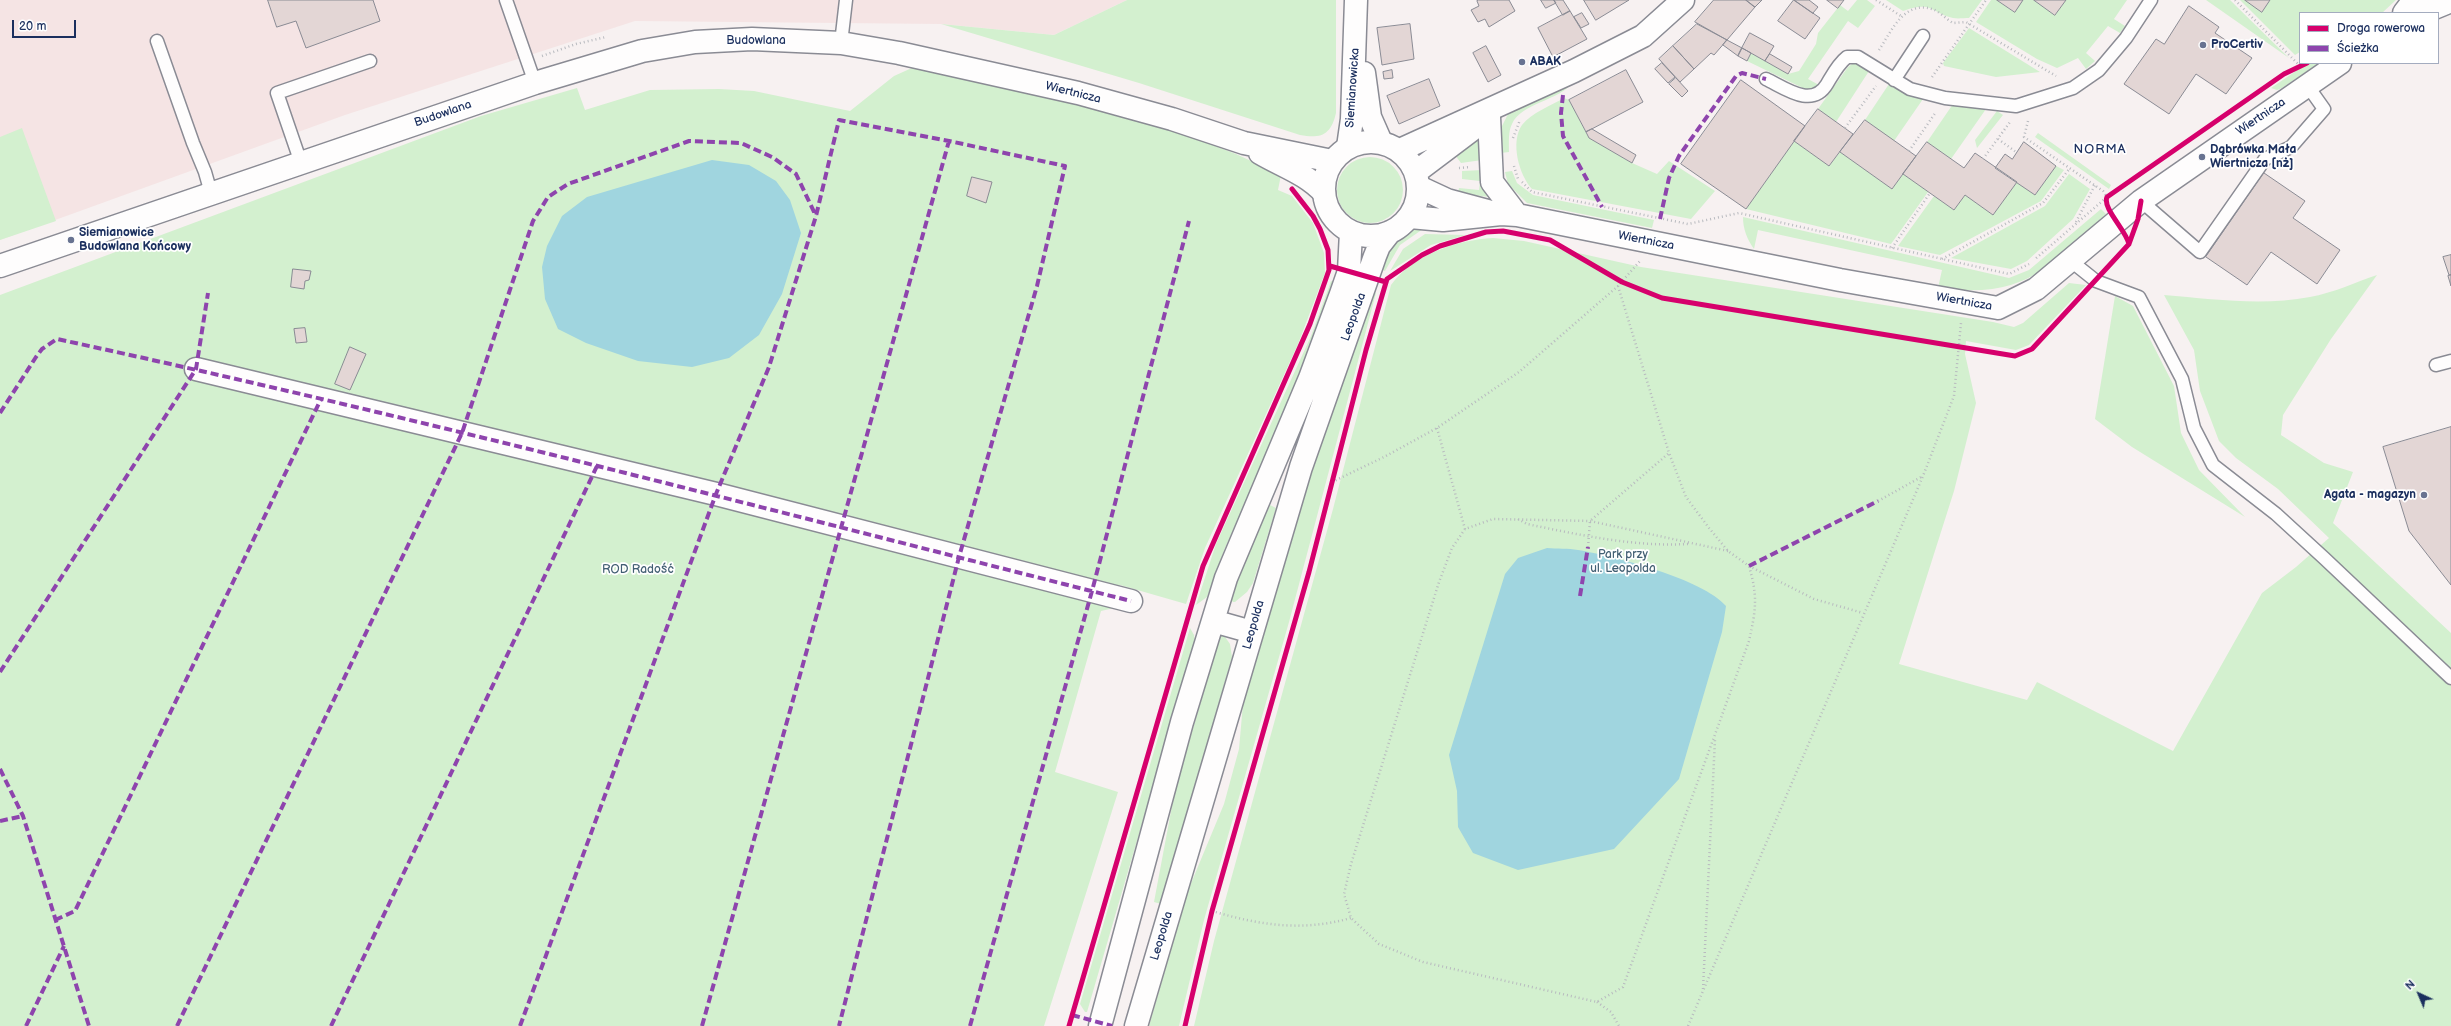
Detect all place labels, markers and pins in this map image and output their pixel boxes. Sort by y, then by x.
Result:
place label: ProCertiv [2211,38,2263,52]
marker: ProCertiv [2198,40,2208,50]
place label: ABAK [1530,55,1561,69]
marker: ABAK [1517,57,1527,67]
place label: Dąbrówka Mała Wiertnicza [nż] [2210,143,2296,171]
marker: Dąbrówka Mała Wiertnicza [nż] [2197,152,2207,162]
place label: Siemianowice Budowlana Końcowy [79,226,191,254]
marker: Siemianowice Budowlana Końcowy [66,235,76,245]
place label: Agata - magazyn [2324,488,2416,502]
marker: Agata - magazyn [2419,490,2429,500]

